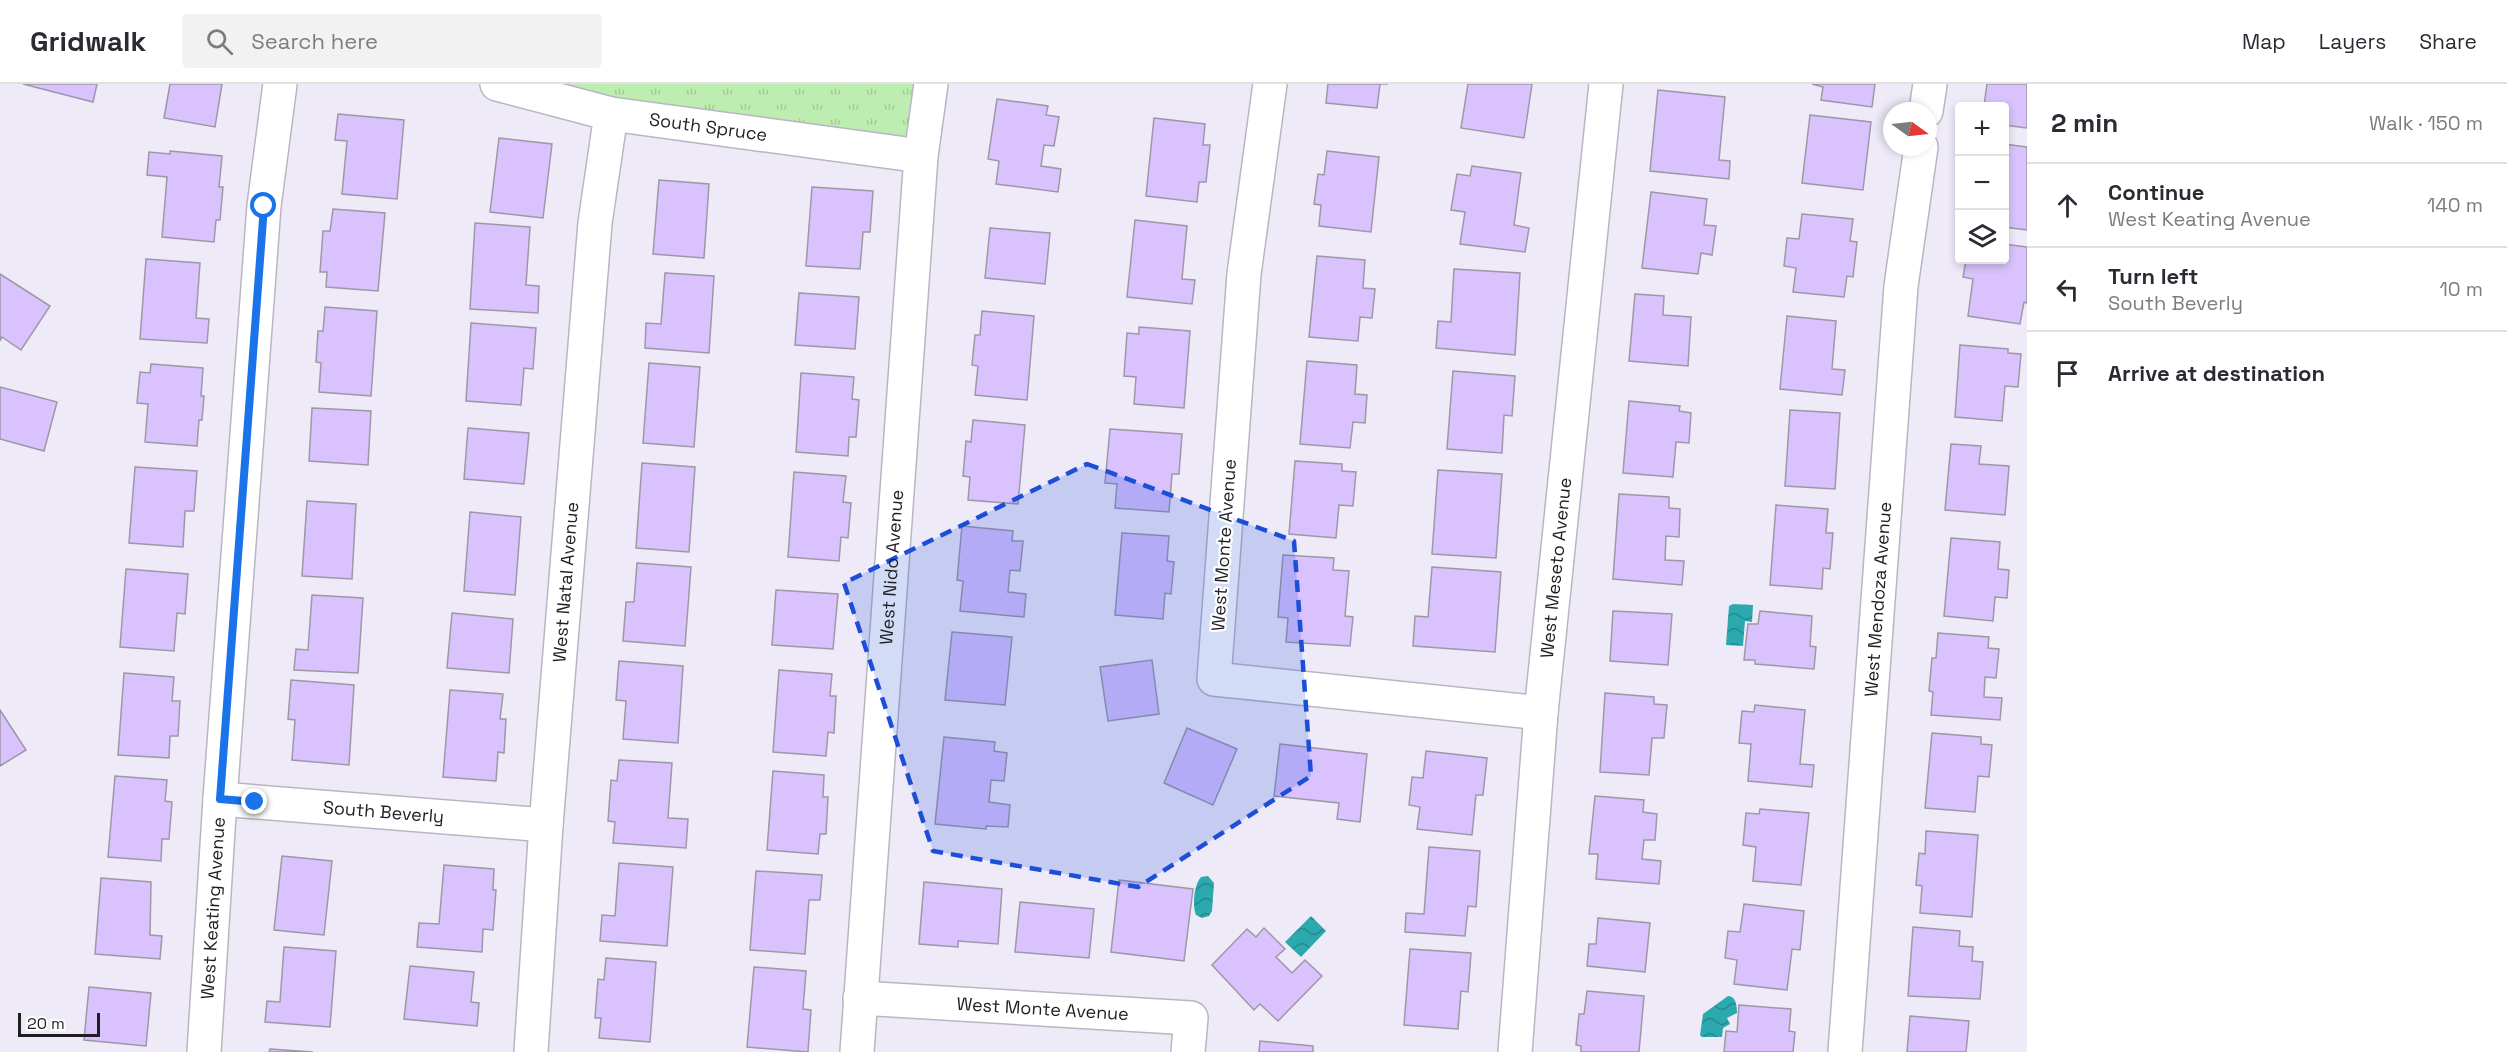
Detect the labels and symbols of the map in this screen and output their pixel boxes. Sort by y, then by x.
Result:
north arrow [1883,102,1937,156]
street label: South Spruce [648,107,769,146]
route start [250,192,276,218]
street label: West Monte Avenue [1206,458,1241,632]
street label: West Meseto Avenue [1535,476,1576,659]
street label: West Nido Avenue [874,489,908,646]
street label: West Natal Avenue [547,501,583,663]
street label: West Mendoza Avenue [1859,501,1896,698]
route end [241,788,267,814]
street label: South Beverly [322,795,445,828]
street label: West Keating Avenue [195,816,230,1000]
street label: West Monte Avenue [956,992,1129,1025]
scale bar [18,1010,100,1038]

